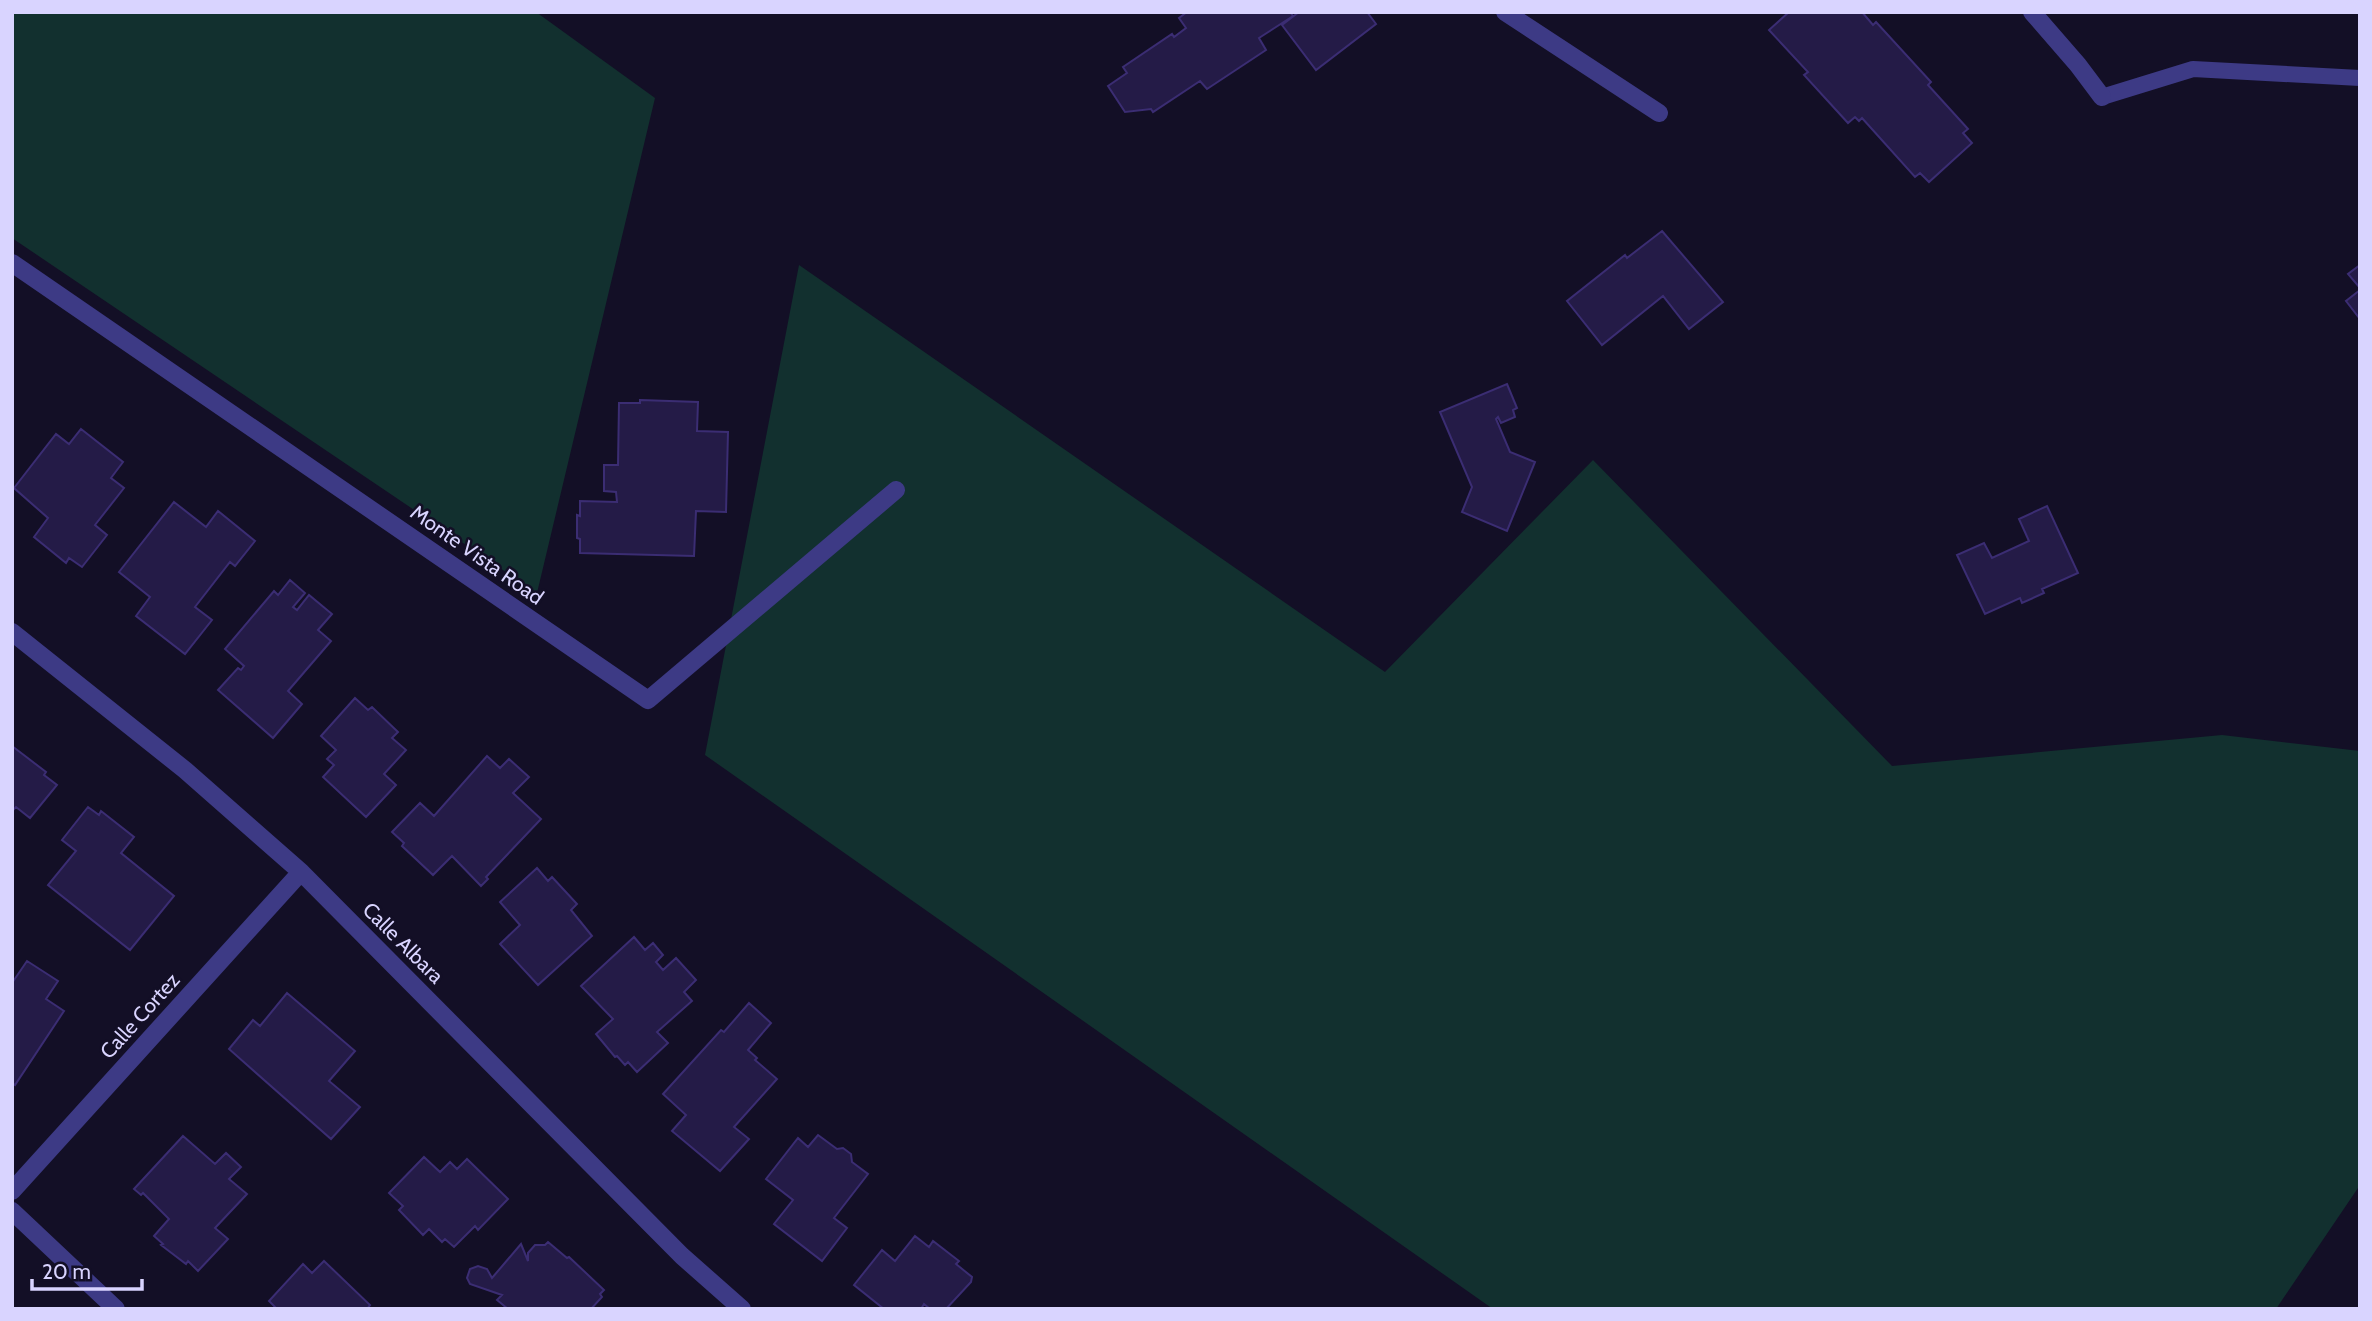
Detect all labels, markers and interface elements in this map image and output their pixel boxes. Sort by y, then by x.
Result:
street label: Monte Vista Road [406,499,549,610]
street label: Calle Albara [358,897,449,988]
street label: Calle Cortez [95,968,185,1064]
scale bar [32,1248,142,1292]
text: 20 m [42,1259,91,1284]

